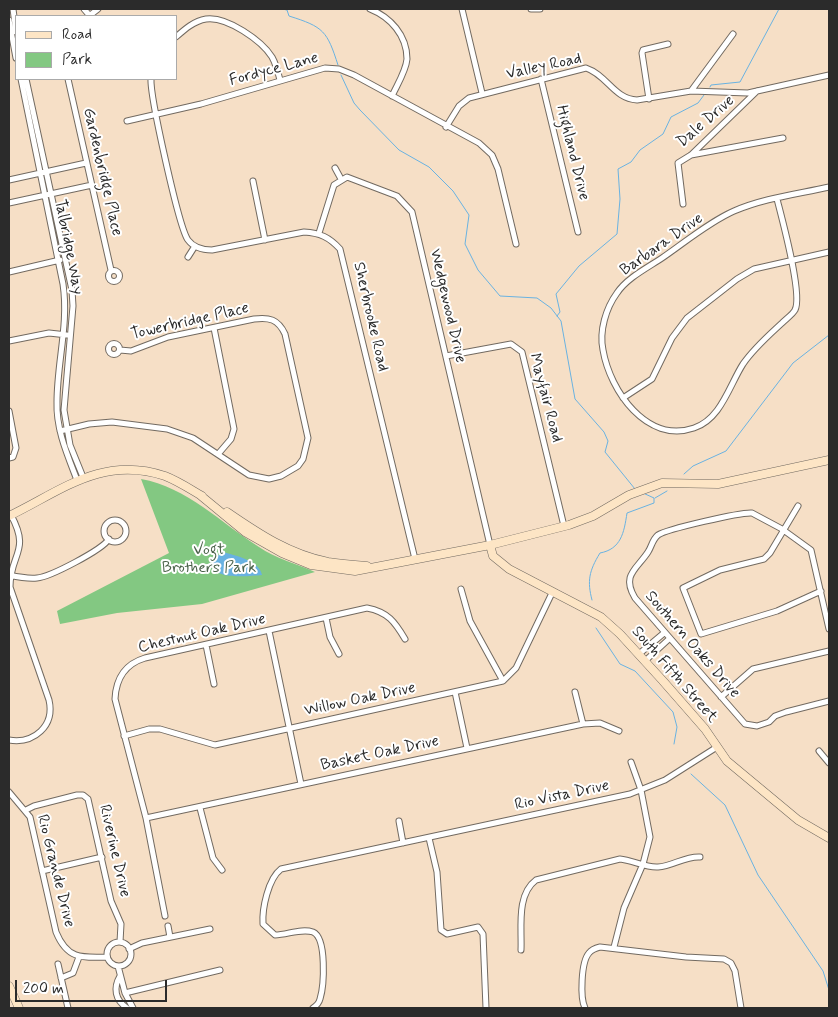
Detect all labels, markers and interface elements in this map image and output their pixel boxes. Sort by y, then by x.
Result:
legend [15,15,178,80]
text: Road [62,25,92,45]
street label: Fordyce Lane [227,49,321,91]
text: Park [62,50,92,70]
street label: Valley Road [505,50,583,84]
street label: Dale Drive [673,92,739,152]
street label: Highland Drive [551,103,593,203]
street label: Gardenbridge Place [78,106,126,238]
street label: Talbridge Way [49,198,87,296]
street label: Barbara Drive [617,209,707,281]
street label: Wedgewood Drive [425,247,469,365]
street label: Sherbrooke Road [348,260,392,374]
street label: Towerbridge Place [129,299,251,345]
street label: Mayfair Road [524,351,566,445]
park label: Vogt Brothers Park [162,541,256,579]
street label: Southern Oaks Drive [640,588,744,702]
street label: Chestnut Oak Drive [136,610,268,658]
street label: South Fifth Street [627,623,721,727]
street label: Willow Oak Drive [303,679,417,721]
street label: Basket Oak Drive [319,732,441,776]
street label: Rio Vista Drive [513,777,611,815]
street label: Riverine Drive [94,803,134,899]
street label: Rio Grande Drive [32,813,78,929]
scale bar [18,970,170,1002]
text: 200 m [23,979,64,999]

